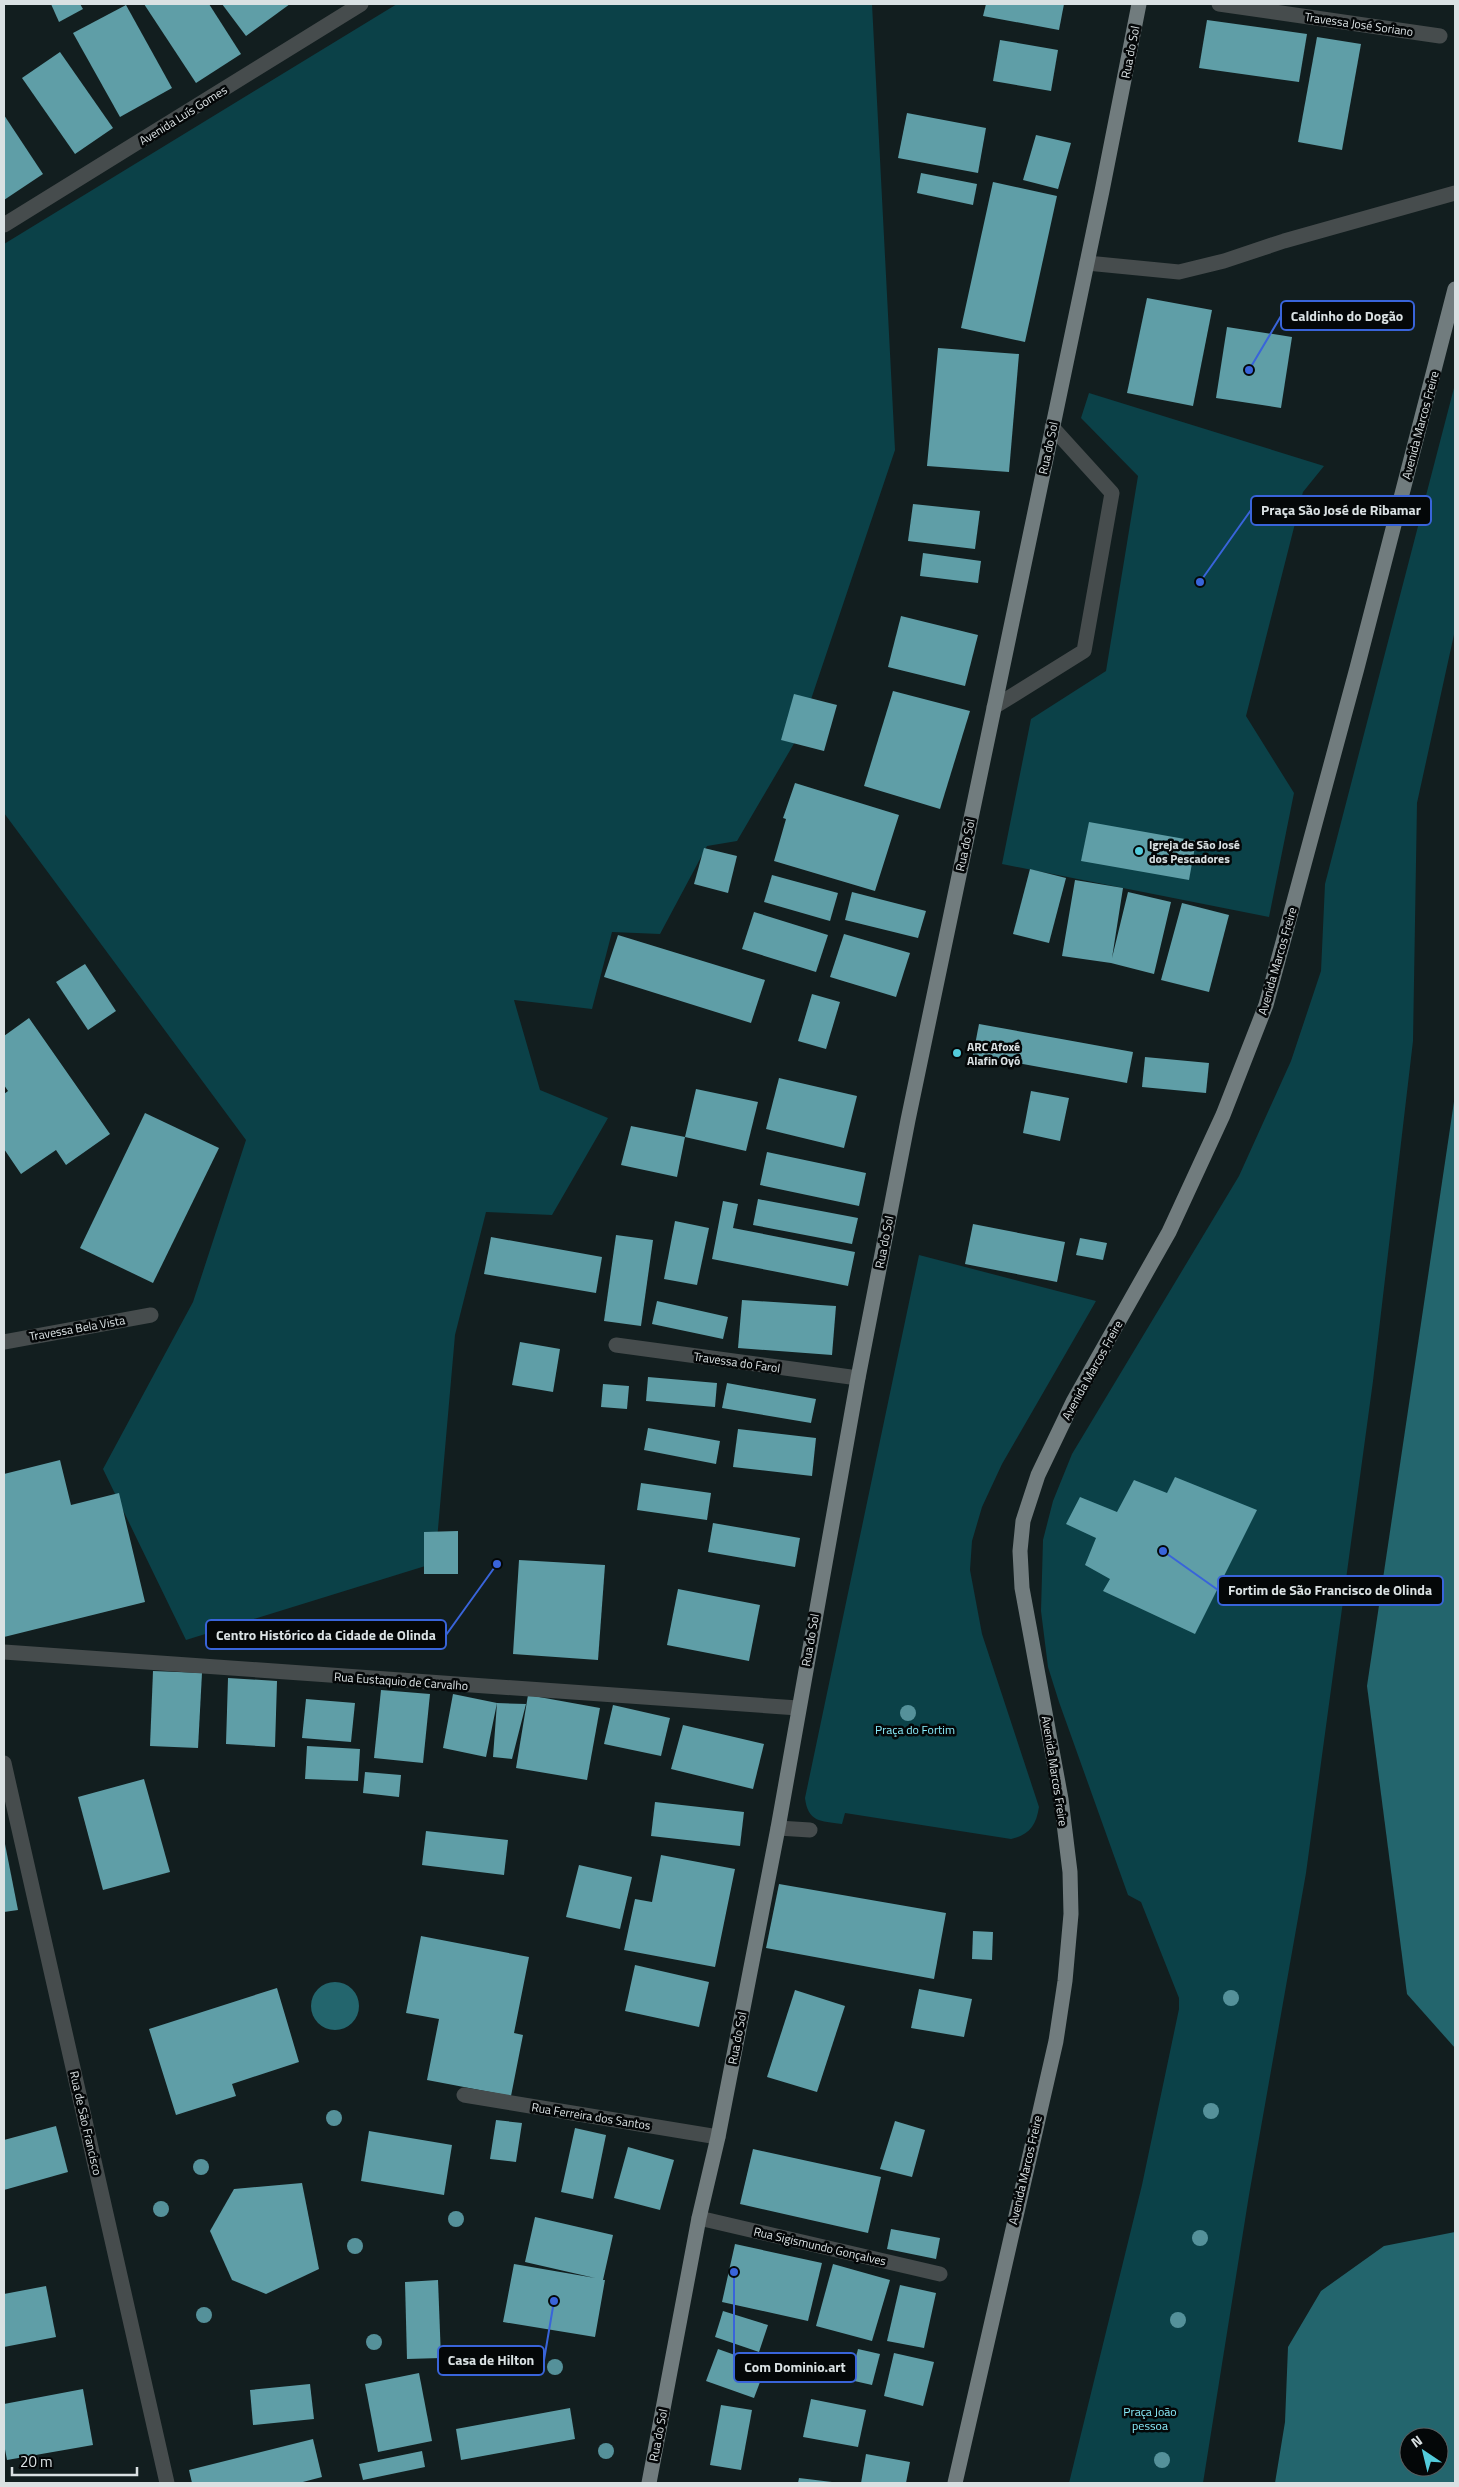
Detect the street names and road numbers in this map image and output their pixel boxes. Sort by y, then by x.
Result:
street label: Travessa José Soriano [1304,7,1414,41]
street label: Rua do Sol [1116,24,1144,80]
street label: Avenida Luís Gomes [135,80,231,150]
street label: Avenida Marcos Freire [1396,369,1444,481]
street label: Rua do Sol [1033,420,1063,476]
street label: Rua do Sol [950,817,980,873]
street label: Avenida Marcos Freire [1253,905,1301,1017]
street label: Rua do Sol [870,1214,898,1270]
street label: Travessa Bela Vista [27,1310,127,1346]
street label: Avenida Marcos Freire [1057,1317,1127,1423]
street label: Travessa do Farol [692,1347,782,1377]
street label: Rua do Sol [796,1612,824,1668]
street label: Rua Eustaquio de Carvalho [333,1667,469,1695]
street label: Avenida Marcos Freire [1037,1714,1073,1828]
street label: Rua do Sol [723,2010,751,2066]
street label: Rua de São Francisco [65,2069,107,2177]
street label: Rua Ferreira dos Santos [530,2097,652,2135]
street label: Avenida Marcos Freire [1003,2114,1047,2226]
street label: Rua Sigismundo Gonçalves [752,2221,889,2271]
street label: Rua do Sol [644,2407,672,2463]

